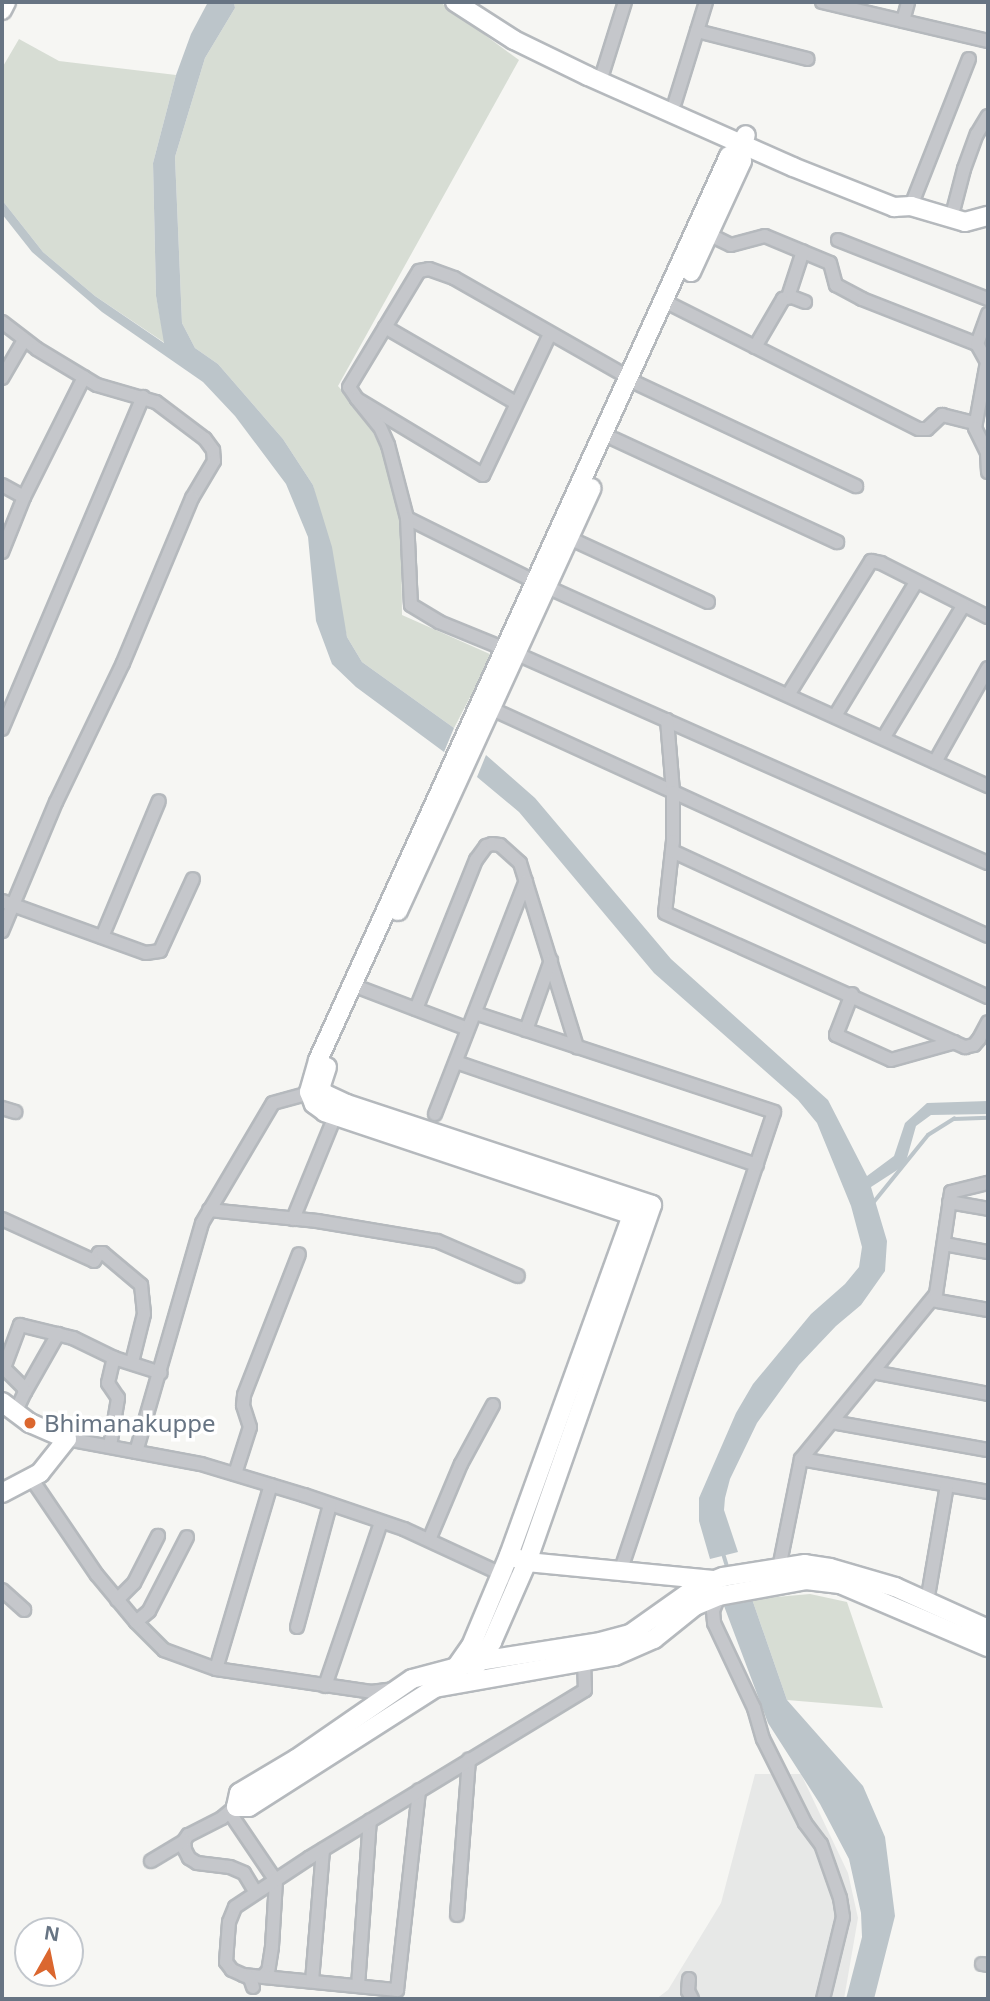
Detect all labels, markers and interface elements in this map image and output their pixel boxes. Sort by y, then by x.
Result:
place label: Bhimanakuppe [44,1409,216,1437]
marker: Bhimanakuppe [22,1415,38,1431]
north arrow [14,1917,84,1987]
text: N [42,1919,62,1947]

